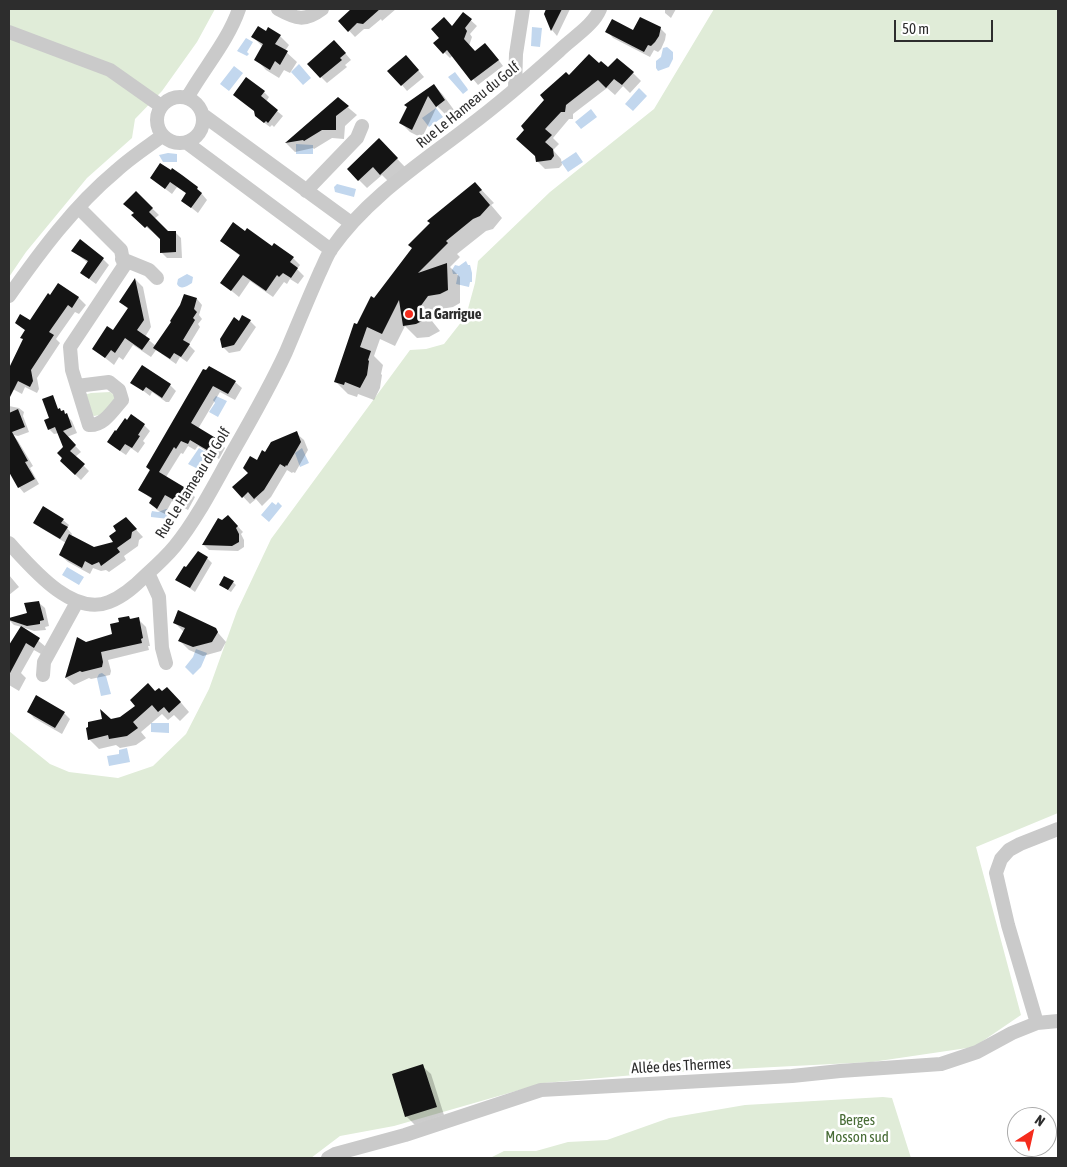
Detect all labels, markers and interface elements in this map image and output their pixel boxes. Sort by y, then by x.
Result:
scale bar [897,10,996,42]
text: 50 m [902,20,929,37]
street label: Rue Le Hameau du Golf [413,58,523,152]
place label: La Garrigue [419,305,482,323]
marker: La Garrigue [403,308,415,320]
street label: Rue Le Hameau du Golf [152,424,234,542]
street label: Allée des Thermes [631,1054,731,1078]
north arrow [1007,1107,1057,1157]
park label: Berges Mosson sud [825,1111,889,1146]
text: N [1032,1112,1048,1129]

